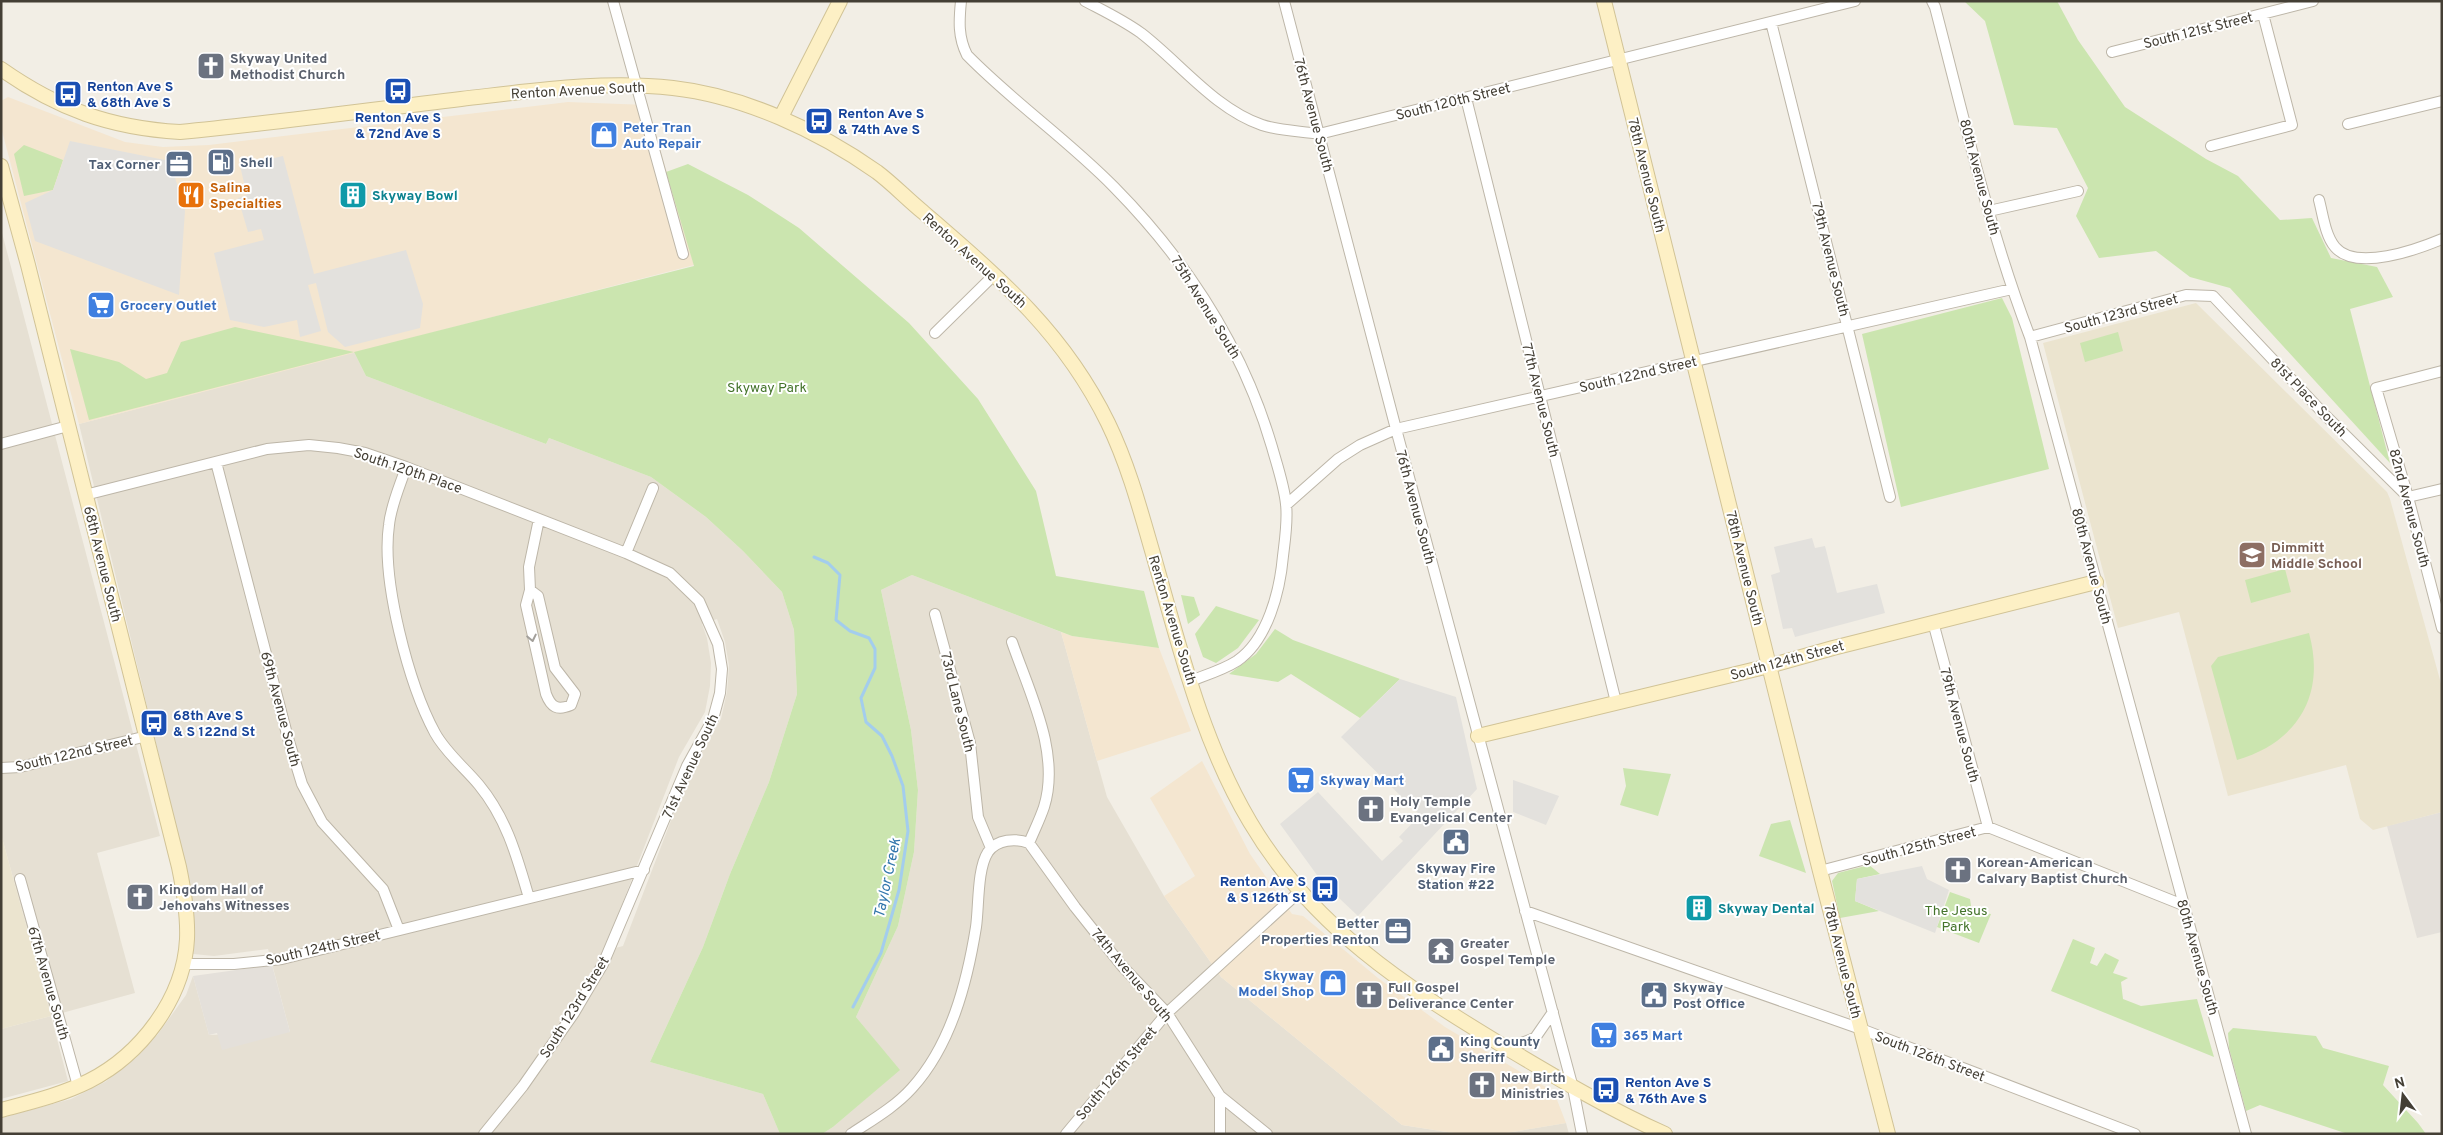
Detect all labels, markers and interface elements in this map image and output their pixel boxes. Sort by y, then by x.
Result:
street label: South 121st Street [2142,10,2255,53]
church icon: Skyway United Methodist Church [196,51,226,81]
place label: Skyway United Methodist Church [230,51,345,84]
street label: 76th Avenue South [1289,56,1336,174]
bus stop icon: Renton Ave S & 72nd Ave S [383,76,413,106]
bus stop icon: Renton Ave S & 68th Ave S [53,79,83,109]
place label: Renton Ave S & 68th Ave S [87,79,173,112]
street label: Renton Avenue South [510,79,646,104]
street label: South 120th Street [1394,80,1512,125]
bus stop icon: Renton Ave S & 74th Ave S [804,106,834,136]
place label: Renton Ave S & 74th Ave S [838,106,924,139]
place label: Renton Ave S & 72nd Ave S [355,110,441,143]
street label: 78th Avenue South [1623,116,1668,234]
street label: 80th Avenue South [1955,117,2002,237]
shop icon: Peter Tran Auto Repair [589,120,619,150]
place label: Peter Tran Auto Repair [623,120,701,153]
fuel station icon: Shell [206,147,236,177]
office icon: Tax Corner [164,149,194,179]
place label: Shell [240,155,273,172]
place label: Tax Corner [89,157,160,174]
restaurant icon: Salina Specialties [176,180,206,210]
place label: Salina Specialties [210,180,282,213]
building icon: Skyway Bowl [338,180,368,210]
place label: Skyway Bowl [372,188,458,205]
street label: 79th Avenue South [1807,200,1852,319]
street label: Renton Avenue South [918,210,1030,312]
street label: 75th Avenue South [1166,253,1243,363]
supermarket icon: Grocery Outlet [86,290,116,320]
street label: South 123rd Street [2063,291,2180,338]
place label: Grocery Outlet [120,298,217,315]
street label: 77th Avenue South [1517,341,1562,459]
street label: South 122nd Street [1578,354,1699,397]
street label: 81st Place South [2266,355,2350,441]
park label: Skyway Park [727,380,807,397]
street label: South 120th Place [351,445,464,498]
street label: 82nd Avenue South [2385,447,2433,570]
street label: 76th Avenue South [1391,448,1438,566]
street label: 68th Avenue South [79,505,124,624]
street label: 80th Avenue South [2067,506,2114,626]
street label: 78th Avenue South [1721,509,1766,627]
school or university icon: Dimmitt Middle School [2237,540,2267,570]
place label: Dimmitt Middle School [2271,540,2362,573]
street label: Renton Avenue South [1144,554,1199,687]
one-way arrow [526,633,537,642]
street label: South 124th Street [1729,638,1846,685]
street label: 69th Avenue South [256,650,303,769]
street label: 73rd Lane South [936,650,977,754]
street label: 79th Avenue South [1935,666,1982,785]
bus stop icon: 68th Ave S & S 122nd St [139,708,169,738]
place label: 68th Ave S & S 122nd St [173,708,255,741]
street label: 71st Avenue South [660,711,723,822]
street label: South 122nd Street [14,733,135,776]
supermarket icon: Skyway Mart [1286,765,1316,795]
place label: Skyway Mart [1320,773,1404,790]
church icon: Holy Temple Evangelical Center [1356,794,1386,824]
place label: Holy Temple Evangelical Center [1390,794,1512,827]
street label: South 125th Street [1861,824,1978,871]
public building icon: Skyway Fire Station #22 [1441,827,1471,857]
water label: Taylor Creek [871,836,906,920]
church icon: Korean-American Calvary Baptist Church [1943,855,1973,885]
place label: Korean-American Calvary Baptist Church [1977,855,2128,888]
place label: Skyway Fire Station #22 [1417,861,1496,894]
place label: Renton Ave S & S 126th St [1220,874,1306,907]
bus stop icon: Renton Ave S & S 126th St [1310,874,1340,904]
church icon: Kingdom Hall of Jehovahs Witnesses [125,882,155,912]
place label: Kingdom Hall of Jehovahs Witnesses [159,882,290,915]
building icon: Skyway Dental [1684,893,1714,923]
street label: 80th Avenue South [2172,897,2221,1017]
place label: Skyway Dental [1718,901,1815,918]
street label: 78th Avenue South [1819,902,1864,1020]
park label: The Jesus Park [1925,903,1988,936]
place label: Better Properties Renton [1261,916,1379,949]
office icon: Better Properties Renton [1383,916,1413,946]
street label: 67th Avenue South [23,925,72,1042]
street label: 74th Avenue South [1087,926,1175,1026]
street label: South 124th Street [264,927,382,970]
temple icon: Greater Gospel Temple [1426,936,1456,966]
place label: Greater Gospel Temple [1460,936,1555,969]
street label: South 123rd Street [537,954,613,1062]
place label: Skyway Model Shop [1238,968,1314,1001]
shop icon: Skyway Model Shop [1318,968,1348,998]
church icon: Full Gospel Deliverance Center [1354,980,1384,1010]
place label: Full Gospel Deliverance Center [1388,980,1514,1013]
public building icon: Skyway Post Office [1639,980,1669,1010]
place label: Skyway Post Office [1673,980,1745,1013]
supermarket icon: 365 Mart [1589,1020,1619,1050]
street label: South 126th Street [1073,1024,1161,1124]
place label: 365 Mart [1623,1028,1683,1045]
street label: South 126th Street [1872,1029,1987,1086]
public building icon: King County Sheriff [1426,1034,1456,1064]
place label: King County Sheriff [1460,1034,1540,1067]
church icon: New Birth Ministries [1467,1070,1497,1100]
place label: New Birth Ministries [1501,1070,1566,1103]
north arrow [2378,1070,2428,1120]
text: N [2393,1074,2407,1093]
bus stop icon: Renton Ave S & 76th Ave S [1591,1075,1621,1105]
place label: Renton Ave S & 76th Ave S [1625,1075,1711,1108]

